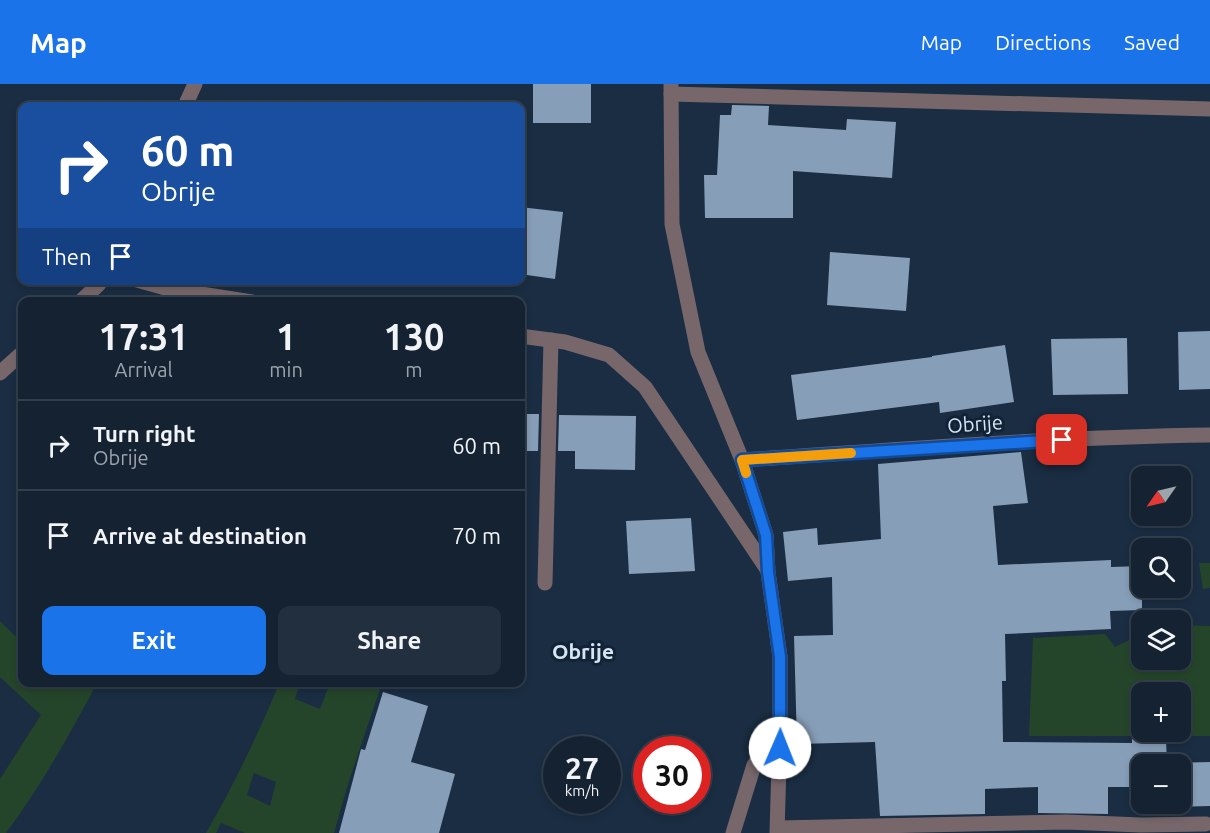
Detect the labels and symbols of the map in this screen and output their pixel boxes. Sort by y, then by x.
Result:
street label: Obrije [946,410,1003,437]
pin [1036,414,1087,465]
north arrow [1131,466,1191,526]
district label: Obrije [552,639,614,663]
position arrow [748,716,812,780]
speed limit sign: 30 [633,736,711,814]

